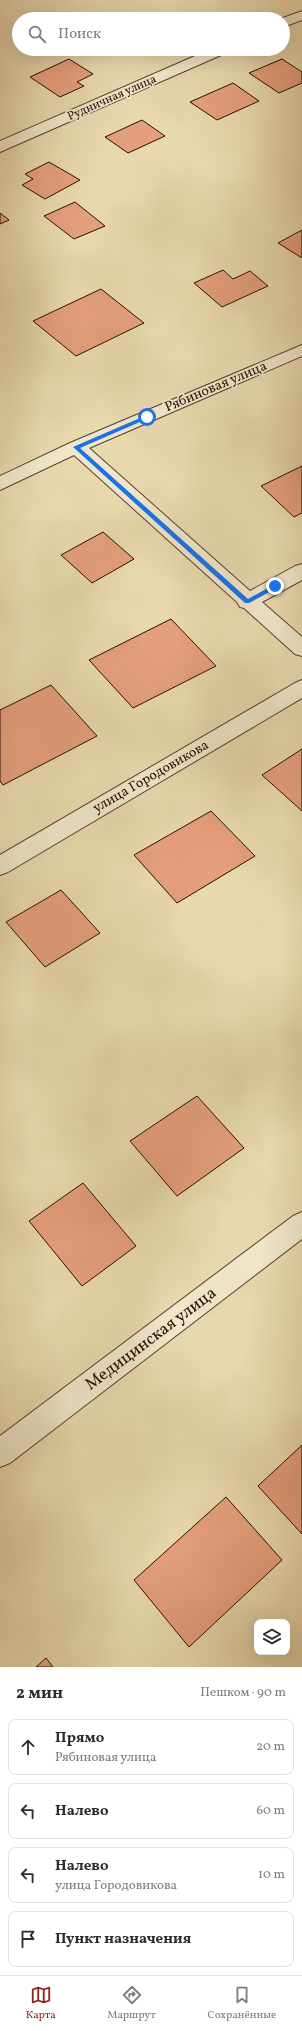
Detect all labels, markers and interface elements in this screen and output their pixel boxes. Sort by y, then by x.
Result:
search box [12,12,290,56]
icon: search [26,23,48,45]
text: Поиск [58,24,101,45]
street label: Рудничная улица [65,71,159,125]
street label: Рябиновая улица [162,357,270,417]
route start [138,408,156,426]
route end [266,577,284,595]
street label: улица Городовикова [89,736,213,818]
street label: Медицинская улица [81,1282,221,1396]
map controls [254,1619,290,1655]
button: layers [254,1619,290,1655]
text: 2 мин [16,1682,63,1705]
text: Пешком · 90 m [200,1684,286,1702]
text: Прямо [55,1728,104,1749]
icon: ahead [17,1736,39,1758]
text: 20 m [256,1738,285,1756]
text: Рябиновая улица [55,1749,157,1767]
icon: left [17,1800,39,1822]
text: Налево [55,1801,109,1822]
text: 60 m [257,1802,285,1820]
text: Налево [55,1856,109,1877]
icon: left [17,1864,39,1886]
text: 10 m [258,1866,285,1884]
text: улица Городовикова [55,1877,177,1895]
icon: arrive [17,1928,39,1950]
text: Пункт назначения [55,1929,191,1950]
tab: Карта [26,1984,56,2023]
tab: Маршрут [107,1984,156,2023]
tab: Сохранённые [208,1984,276,2023]

